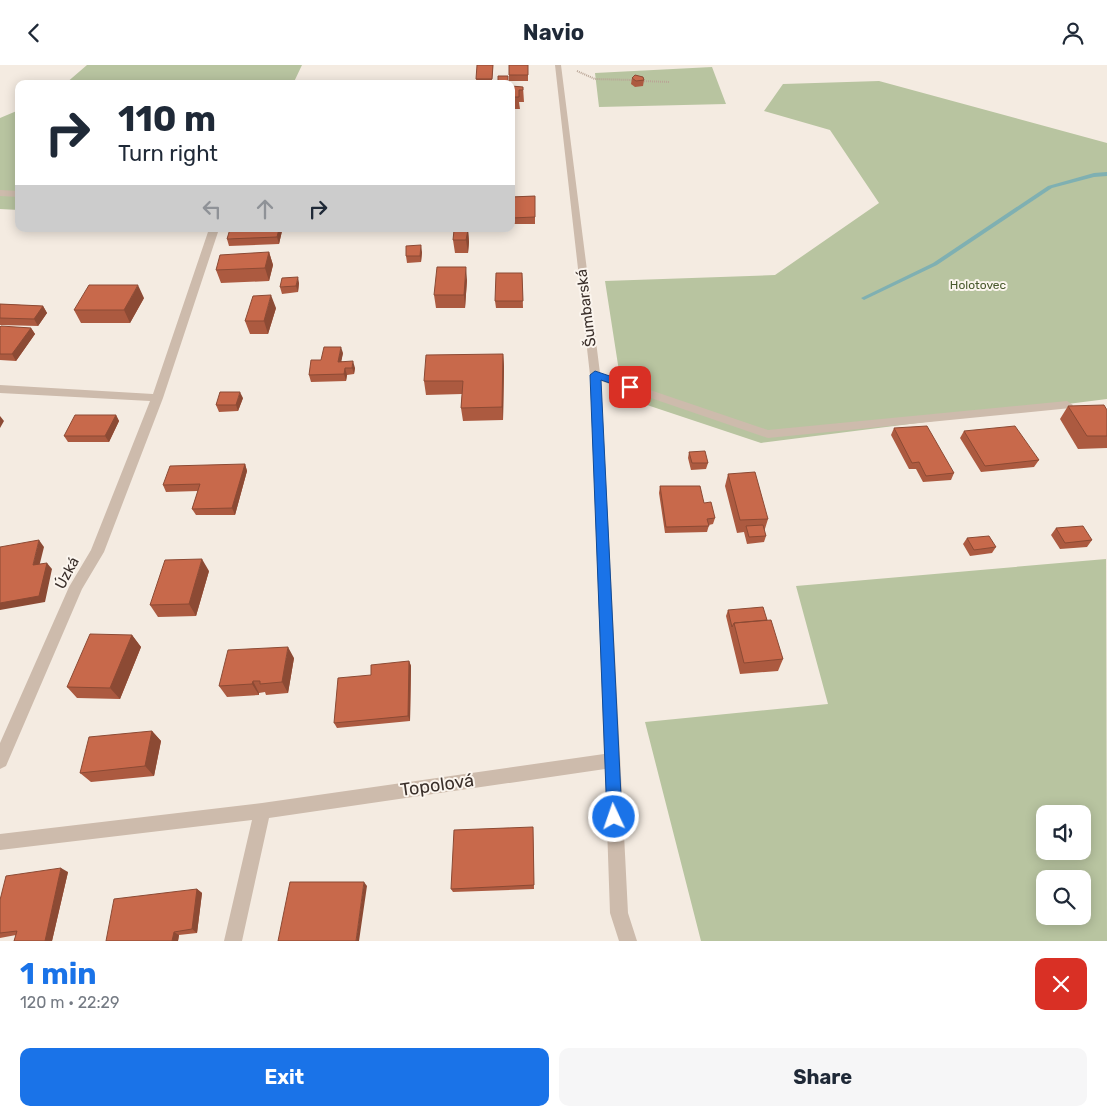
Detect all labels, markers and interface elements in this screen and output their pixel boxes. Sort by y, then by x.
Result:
icon: back [20,19,48,47]
text: Navio [523,19,584,46]
icon: person [1059,19,1087,47]
text: 110 m [118,98,216,140]
icon: right [35,100,100,165]
text: Turn right [118,140,218,167]
icon: left [198,195,226,223]
icon: ahead [251,195,279,223]
icon: right [304,195,332,223]
street label: Šumbarská [572,268,600,348]
park label: Holotovec [950,278,1007,292]
pin [609,366,651,408]
icon: arrive [616,373,644,401]
street label: Úzká [51,554,83,592]
street label: Topolová [399,769,475,801]
position arrow [587,790,639,842]
map controls [1036,805,1091,925]
button: sound [1036,805,1091,860]
button: search [1036,870,1091,925]
text: 1 min [20,956,97,992]
button: close [1035,958,1087,1010]
text: 120 m · 22:29 [20,993,119,1012]
button: Exit [20,1048,549,1106]
button: Share [559,1048,1087,1106]

